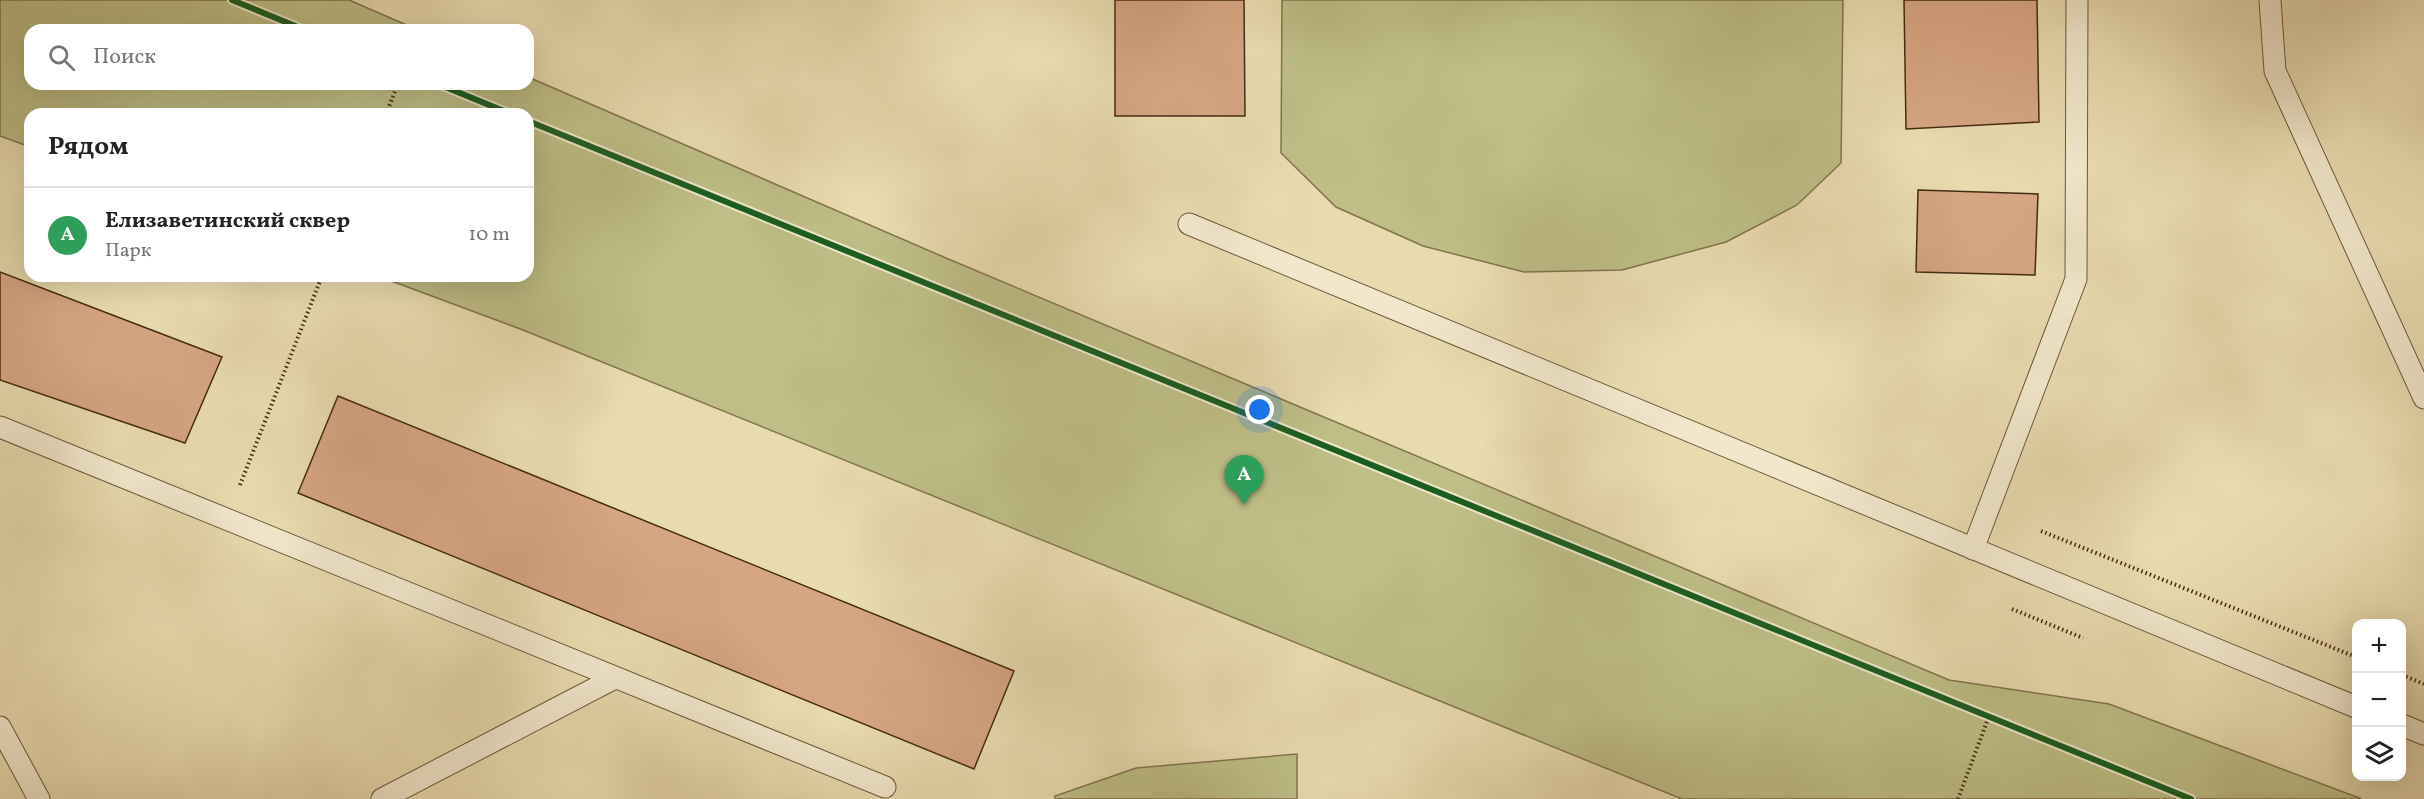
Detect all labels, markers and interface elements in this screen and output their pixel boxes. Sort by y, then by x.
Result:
search box [24,24,534,90]
icon: search [45,41,78,74]
text: Поиск [93,42,156,73]
text: Рядом [48,129,128,165]
text: Елизаветинский сквер [105,206,350,237]
text: A [60,221,75,249]
text: 10 m [469,221,510,249]
text: Парк [105,237,151,265]
your location [1245,395,1274,424]
pin: A [1224,456,1264,505]
map controls [2352,619,2406,781]
button: + [2352,619,2406,673]
button: − [2352,673,2406,727]
button: layers [2352,727,2406,781]

